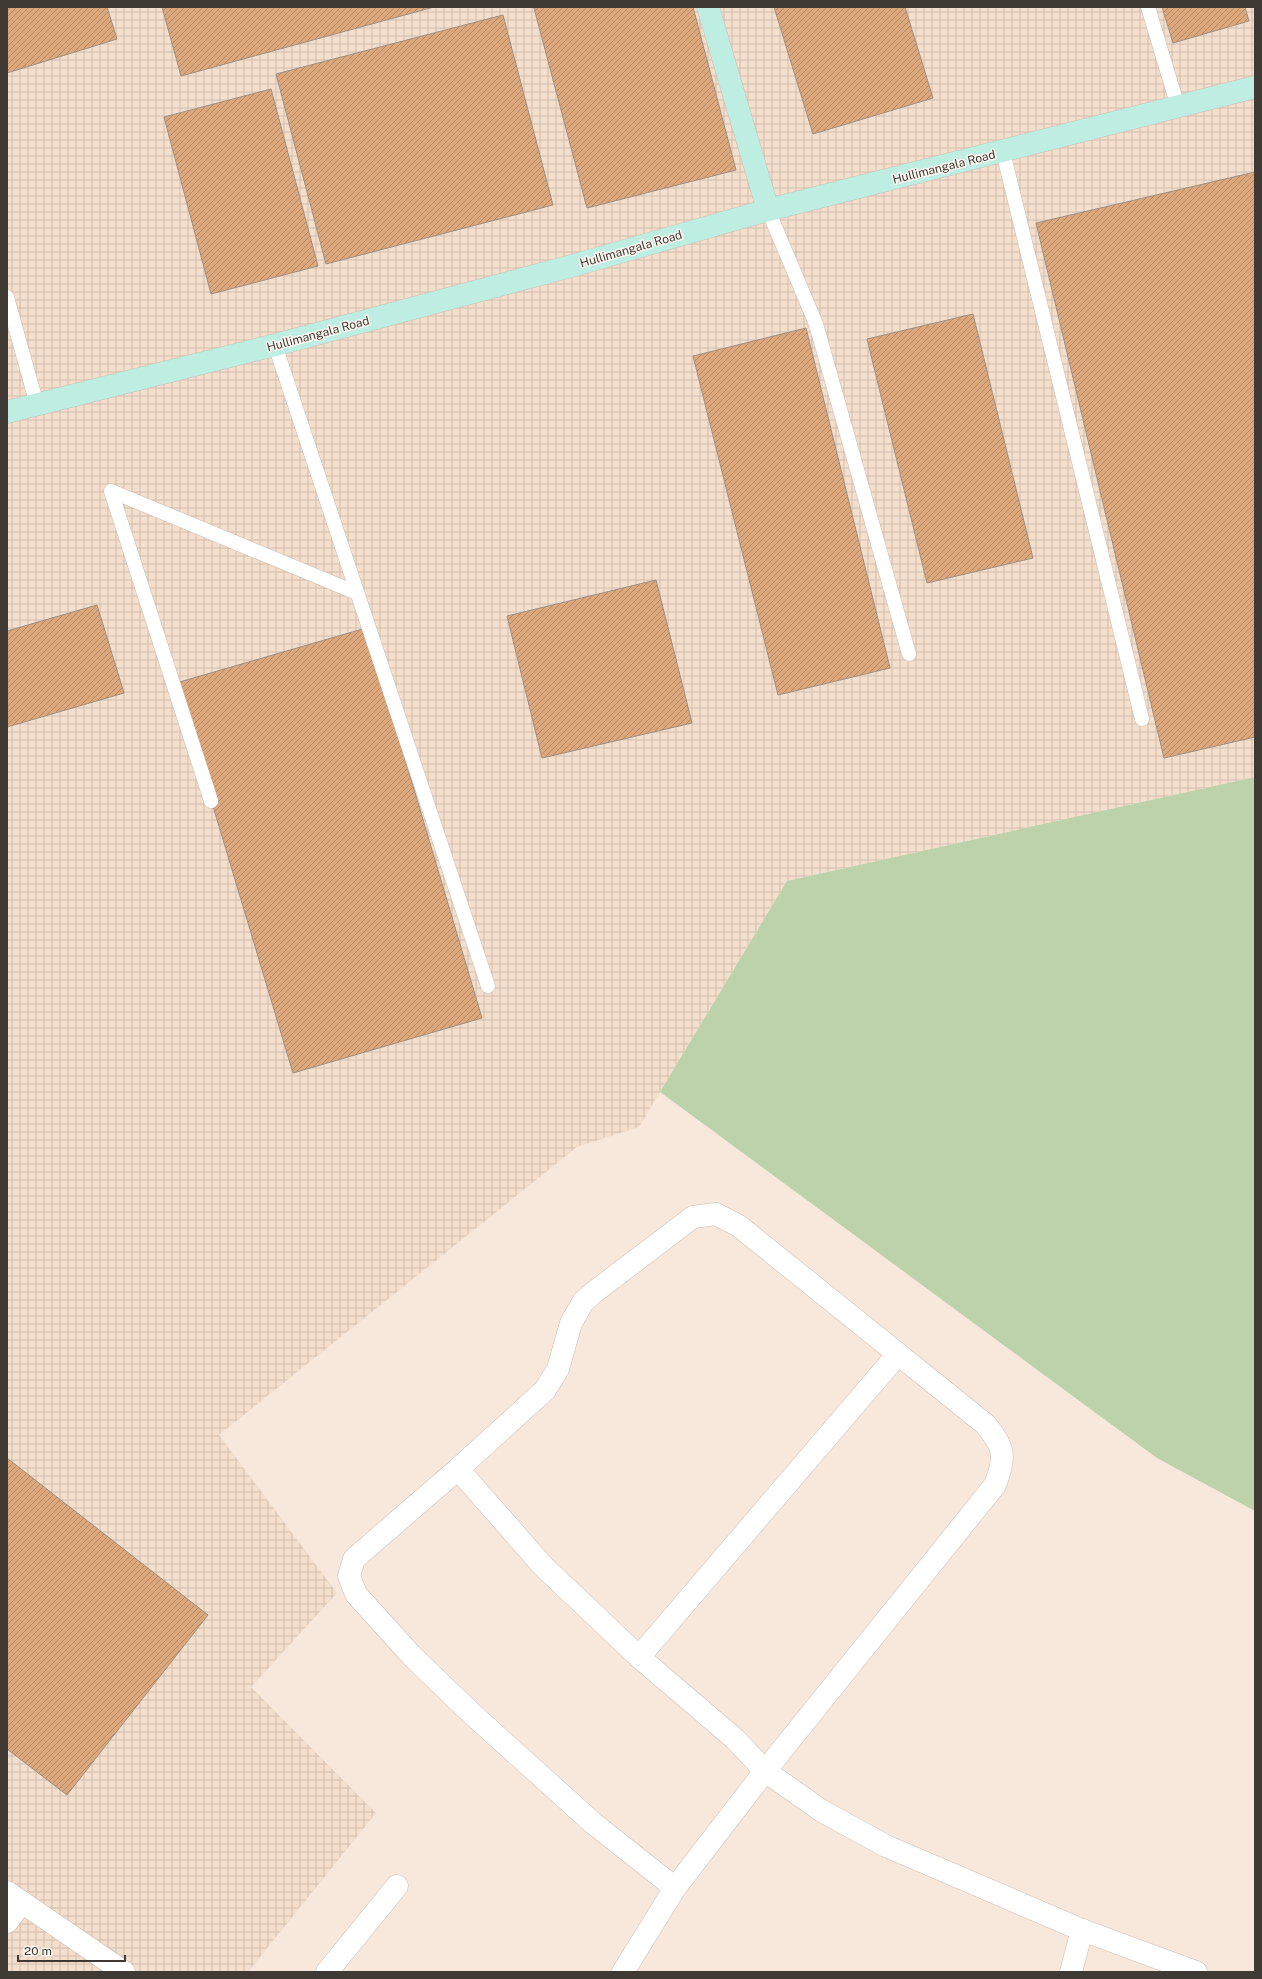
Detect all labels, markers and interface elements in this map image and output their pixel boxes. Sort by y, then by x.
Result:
street label: Hullimangala Road [891,147,997,187]
street label: Hullimangala Road [578,228,684,270]
street label: Hullimangala Road [265,314,371,354]
scale bar [18,1937,125,1963]
text: 20 m [24,1944,52,1958]

